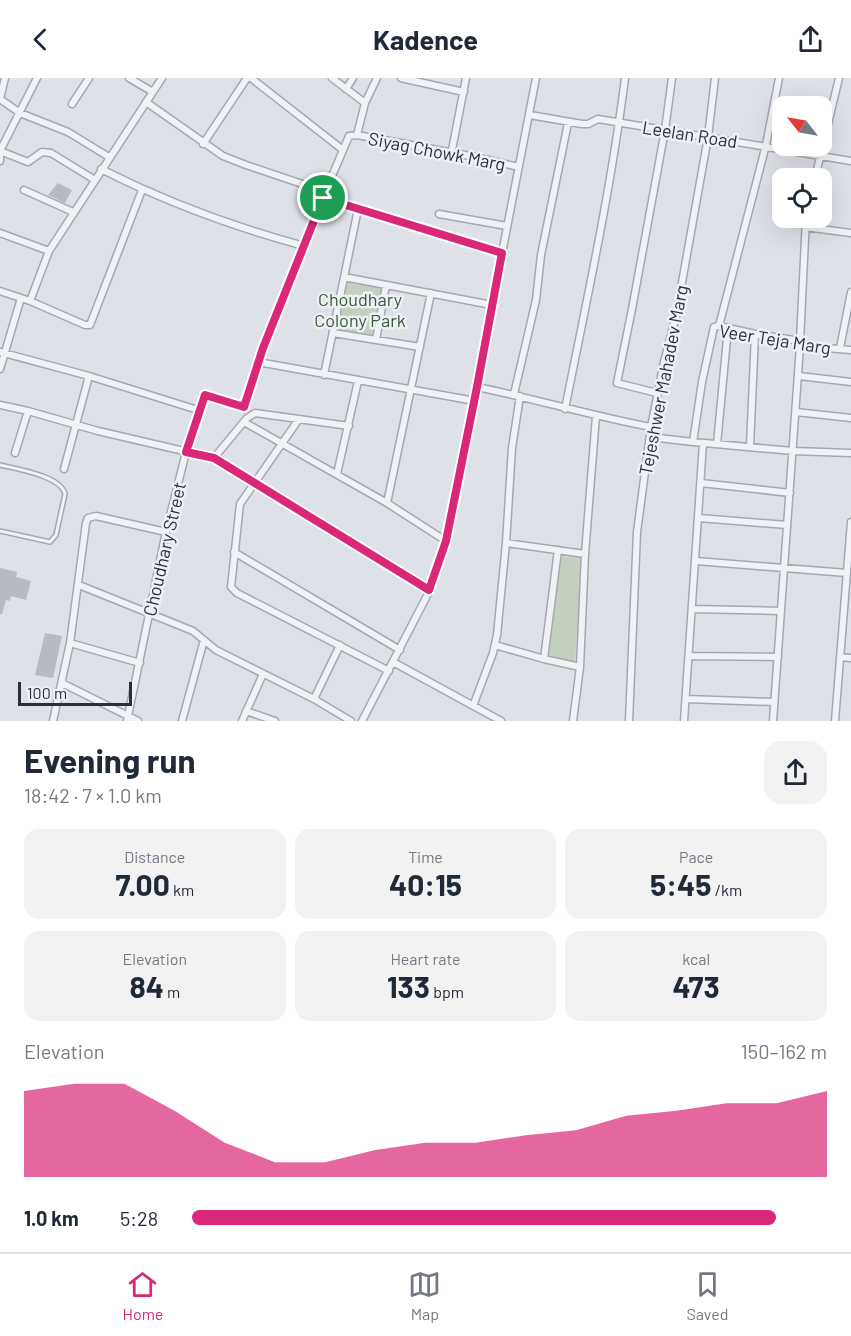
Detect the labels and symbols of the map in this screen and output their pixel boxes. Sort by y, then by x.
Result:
north arrow [772,96,832,156]
street label: Leelan Road [641,116,739,152]
street label: Siyag Chowk Marg [367,127,507,175]
pin [297,172,348,223]
street label: Tejeshwer Mahadev Marg [634,283,692,477]
park label: Choudhary Colony Park [314,288,406,331]
street label: Veer Teja Marg [718,319,832,359]
street label: Choudhary Street [138,480,190,618]
scale bar [18,679,132,706]

